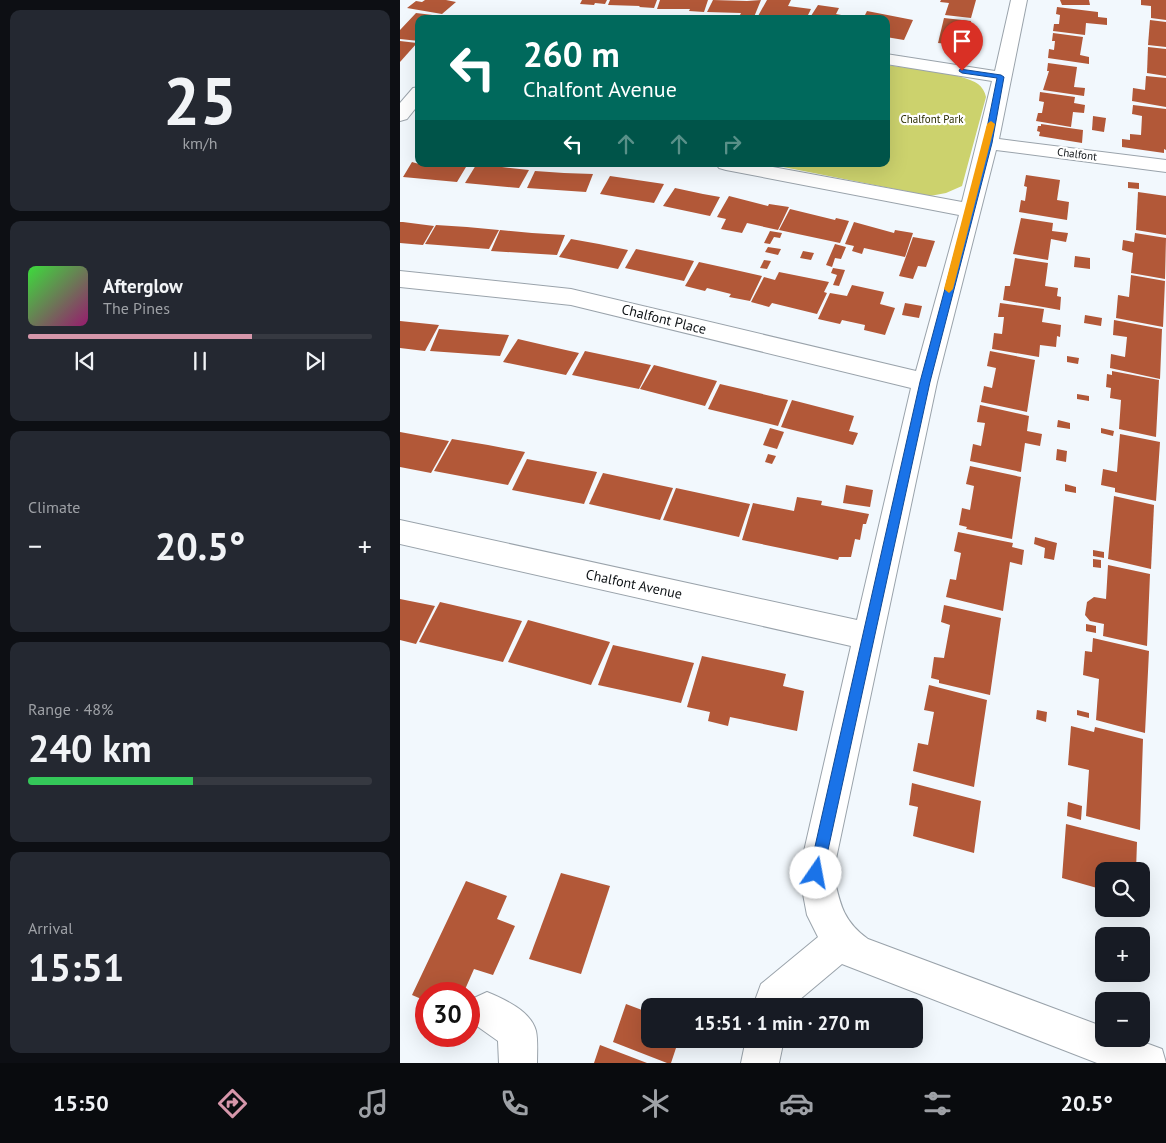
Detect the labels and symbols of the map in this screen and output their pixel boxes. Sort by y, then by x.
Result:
pin [941,20,983,71]
park label: Chalfont Park [900,112,964,126]
street label: Chalfont [1056,145,1098,163]
street label: Chalfont Place [620,300,708,338]
street label: Chalfont Avenue [584,565,684,603]
position arrow [789,846,841,898]
speed limit sign: 30 [415,982,480,1047]

